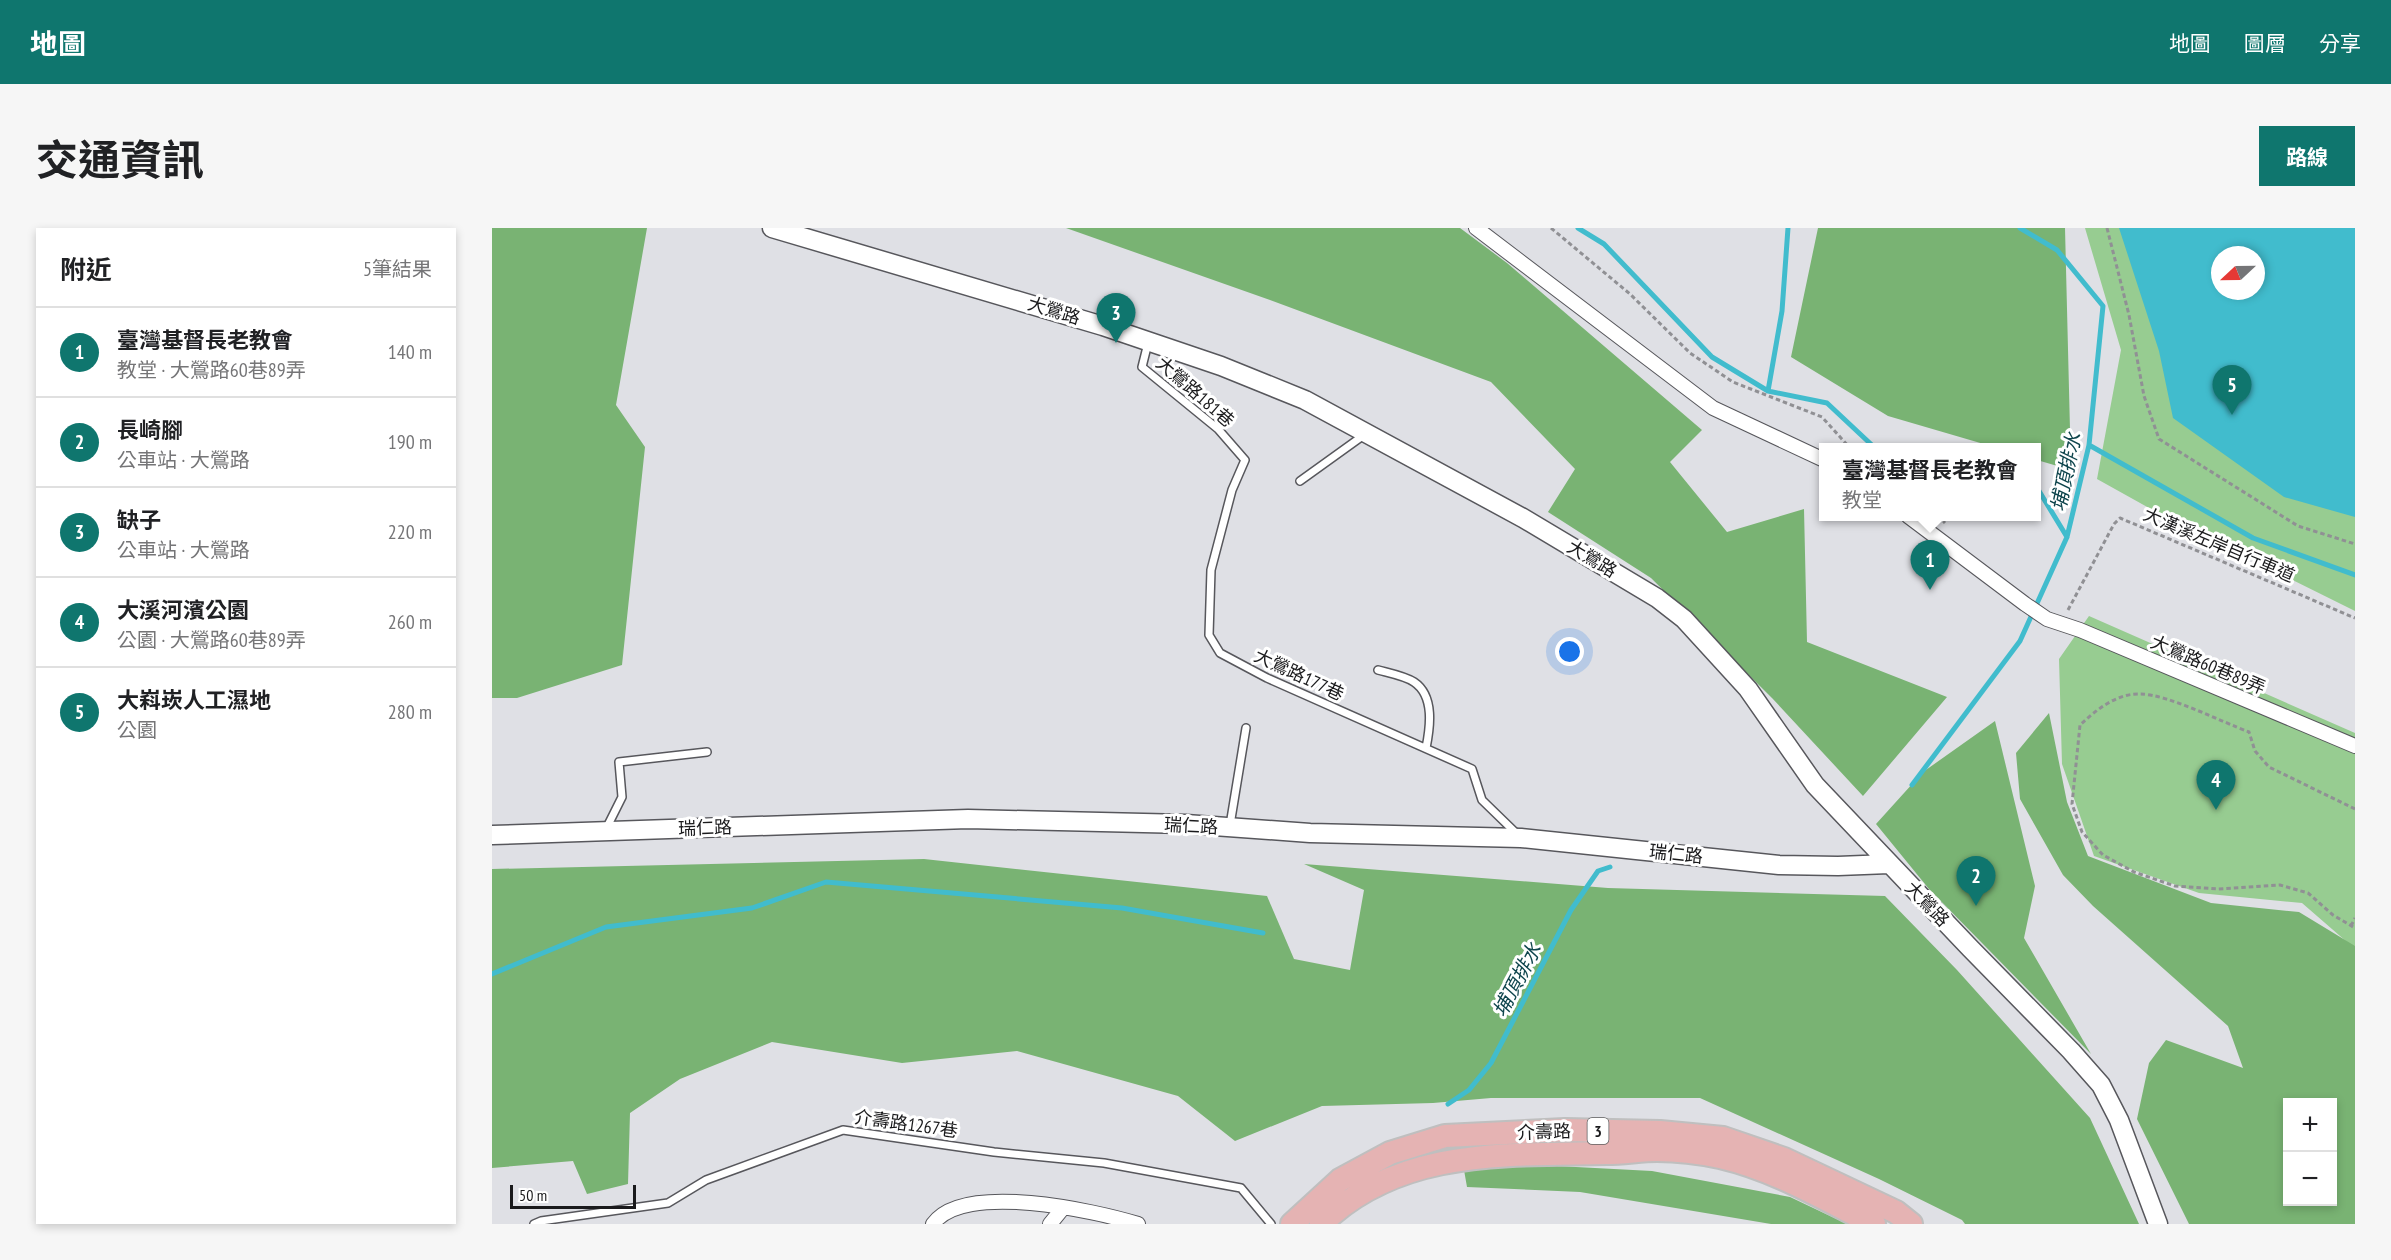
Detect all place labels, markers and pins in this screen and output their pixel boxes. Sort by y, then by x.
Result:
pin: 3 [1096,294,1136,343]
pin: 5 [2212,366,2252,415]
pin: 1 [1910,540,1950,590]
pin: 4 [2196,760,2236,810]
pin: 2 [1956,856,1996,906]

